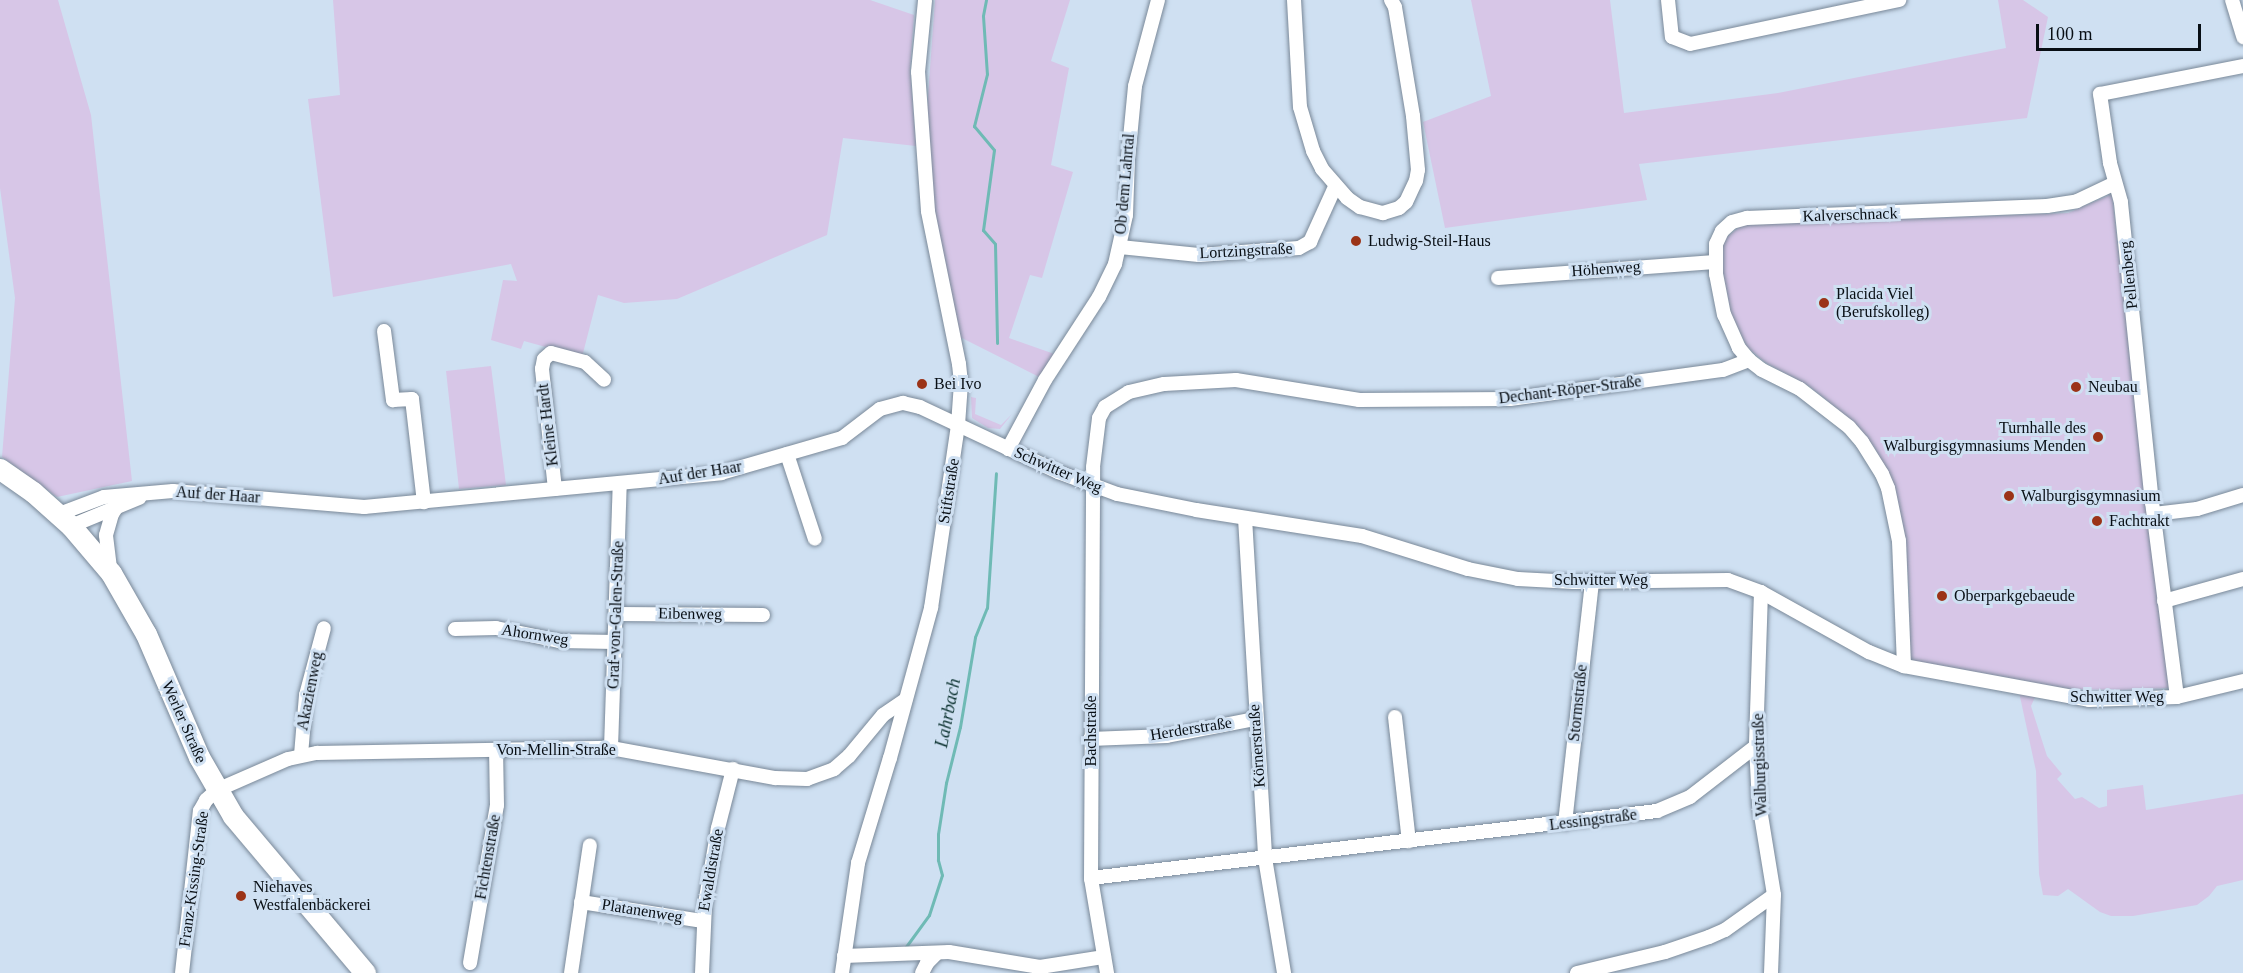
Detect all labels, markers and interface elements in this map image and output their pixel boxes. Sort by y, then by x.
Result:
scale bar [2039,12,2204,50]
text: 100 m [2047,24,2093,44]
street label: Ob dem Lahrtal [1111,133,1139,235]
street label: Kalverschnack [1802,204,1898,226]
place label: Ludwig-Steil-Haus [1368,231,1491,251]
marker: Ludwig-Steil-Haus [1349,234,1363,248]
street label: Lortzingstraße [1199,239,1293,263]
street label: Pellenberg [2116,240,2142,310]
street label: Höhenweg [1571,257,1641,281]
place label: Placida Viel (Berufskolleg) [1836,284,1929,322]
marker: Placida Viel (Berufskolleg) [1817,296,1831,310]
street label: Dechant-Röper-Straße [1498,372,1642,408]
place label: Bei Ivo [934,374,982,394]
marker: Bei Ivo [915,377,929,391]
place label: Neubau [2088,377,2138,397]
marker: Neubau [2069,380,2083,394]
street label: Kleine Hardt [533,383,563,467]
place label: Turnhalle des Walburgisgymnasiums Menden [1884,418,2086,456]
marker: Turnhalle des Walburgisgymnasiums Menden [2091,430,2105,444]
street label: Schwitter Weg [1011,443,1105,497]
street label: Auf der Haar [657,457,743,489]
street label: Stiftstraße [934,457,964,525]
street label: Auf der Haar [175,482,261,508]
place label: Walburgisgymnasium [2021,486,2161,506]
marker: Walburgisgymnasium [2002,489,2016,503]
place label: Fachtrakt [2109,511,2169,531]
marker: Fachtrakt [2090,514,2104,528]
street label: Graf-von-Galen-Straße [604,541,628,689]
street label: Schwitter Weg [1554,570,1648,590]
place label: Oberparkgebaeude [1954,586,2075,606]
marker: Oberparkgebaeude [1935,589,1949,603]
street label: Eibenweg [658,604,722,624]
street label: Ahornweg [500,620,570,650]
street label: Akazienweg [293,650,327,732]
street label: Stormstraße [1564,664,1592,742]
water label: Lahrbach [931,677,965,749]
street label: Werler Straße [157,678,211,766]
street label: Schwitter Weg [2070,687,2164,707]
street label: Bachstraße [1081,695,1101,767]
street label: Körnerstraße [1245,704,1269,788]
street label: Herderstraße [1149,713,1233,745]
street label: Walburgisstraße [1749,713,1771,817]
street label: Von-Mellin-Straße [496,740,616,760]
street label: Lessingstraße [1548,805,1638,835]
street label: Franz-Kissing-Straße [175,810,213,948]
street label: Fichtenstraße [471,813,505,901]
street label: Ewaldistraße [694,827,728,913]
place label: Niehaves Westfalenbäckerei [253,877,371,915]
marker: Niehaves Westfalenbäckerei [234,889,248,903]
street label: Platanenweg [600,895,684,927]

